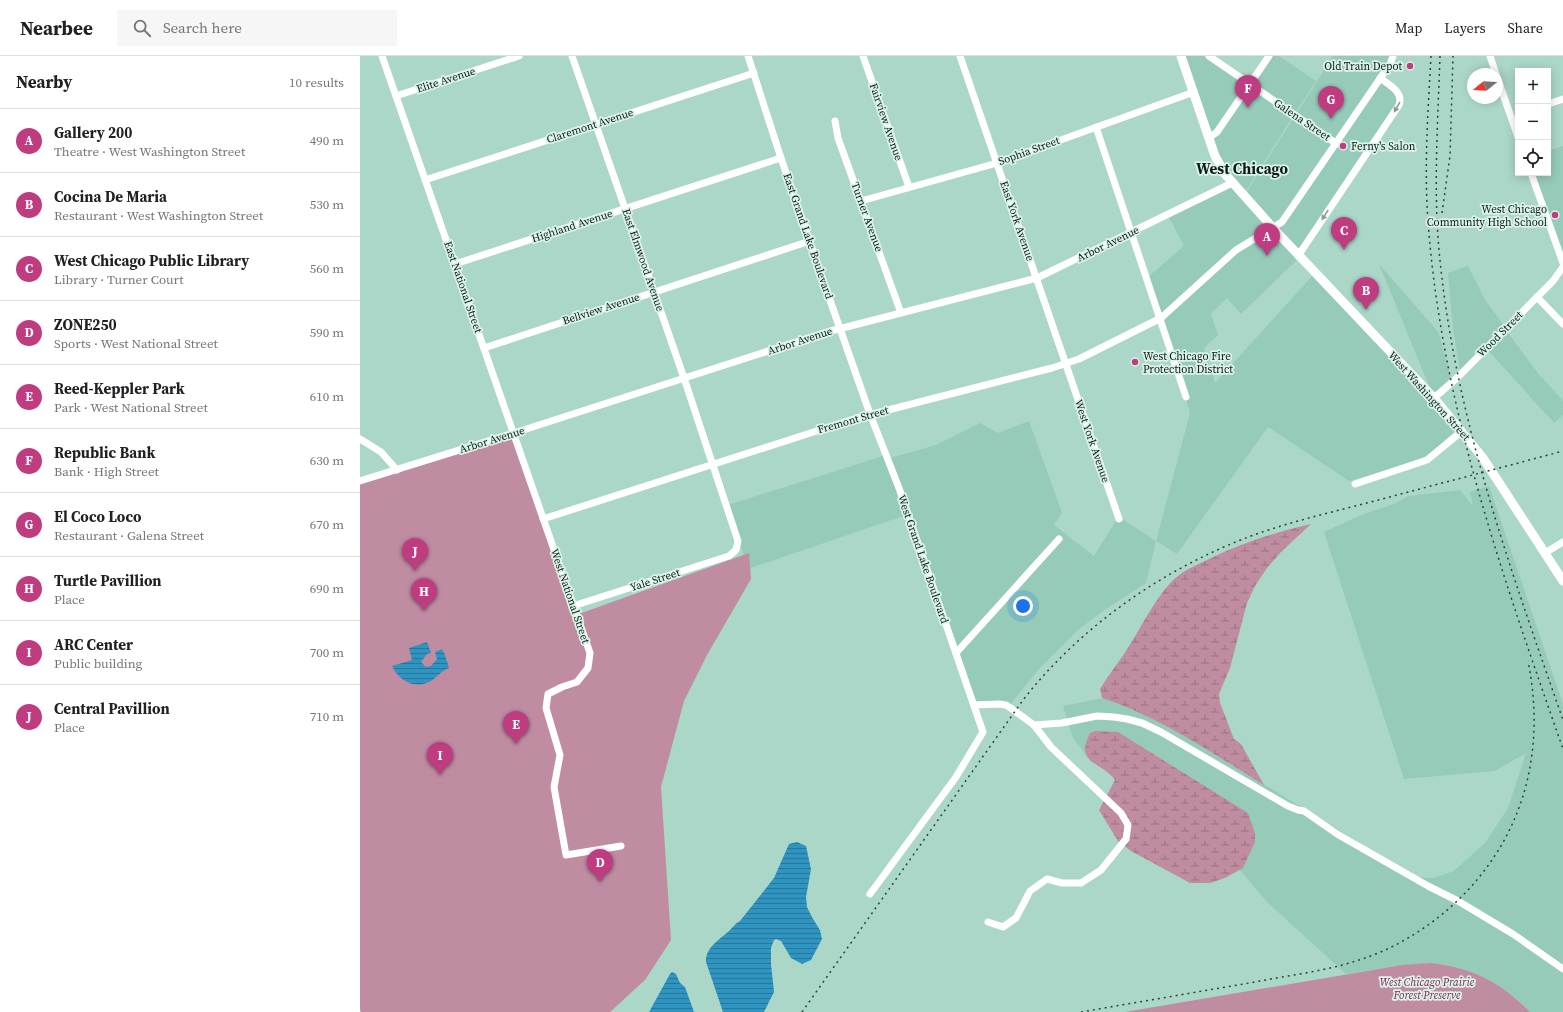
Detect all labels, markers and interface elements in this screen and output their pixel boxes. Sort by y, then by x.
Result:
search box [117,10,397,46]
text: Nearbee [20,15,93,41]
icon: search [131,17,153,39]
text: Search here [163,17,242,38]
text: Map [1395,18,1422,38]
text: Layers [1444,18,1486,38]
text: Share [1508,18,1543,38]
place label: Old Train Depot [1324,59,1402,74]
marker: Old Train Depot [1405,61,1415,71]
street label: Elite Avenue [415,63,478,97]
north arrow [1467,68,1503,104]
map controls [1515,68,1551,176]
button: + [1515,68,1551,104]
text: Nearby [16,70,72,94]
text: 10 results [289,74,344,91]
pin: F [1235,75,1261,108]
street label: Fairview Avenue [866,81,906,163]
pin: G [1318,86,1344,119]
street label: Galena Street [1271,96,1333,144]
one-way arrow [1394,101,1401,113]
button: − [1515,104,1551,140]
street label: Claremont Avenue [545,105,636,147]
text: Gallery 200 [54,122,132,143]
text: A [25,132,33,149]
text: 490 m [310,132,344,149]
street label: Sophia Street [996,133,1062,169]
place label: Ferny's Salon [1351,139,1416,154]
button: locate [1515,140,1551,176]
marker: Ferny's Salon [1338,141,1348,151]
text: Theatre · West Washington Street [54,143,245,160]
district label: West Chicago [1196,158,1288,179]
street label: East Grand Lake Boulevard [779,171,837,302]
street label: East York Avenue [996,179,1038,264]
street label: Turner Avenue [847,180,887,254]
text: Cocina De Maria [54,186,167,207]
text: B [25,196,33,213]
text: 530 m [310,196,344,213]
place label: West Chicago Community High School [1427,202,1547,230]
street label: Highland Avenue [530,206,615,246]
text: Restaurant · West Washington Street [54,207,263,224]
street label: East Elmwood Avenue [618,207,668,314]
one-way arrow [1321,210,1329,220]
marker: West Chicago Community High School [1550,210,1560,220]
pin: C [1331,217,1357,250]
street label: Arbor Avenue [1074,222,1142,266]
pin: A [1254,223,1280,256]
street label: East National Street [440,239,486,335]
text: West Chicago Public Library [54,250,249,271]
text: C [25,260,33,277]
text: 560 m [310,260,344,277]
text: Library · Turner Court [54,271,183,288]
pin: B [1353,277,1379,310]
street label: Bellview Avenue [561,289,642,329]
street label: Wood Street [1474,308,1526,360]
text: ZONE250 [54,314,117,335]
street label: Arbor Avenue [766,323,835,359]
text: D [24,324,34,341]
text: 590 m [310,324,344,341]
text: Sports · West National Street [54,335,218,352]
street label: West Washington Street [1385,348,1474,444]
place label: West Chicago Fire Protection District [1143,349,1233,377]
marker: West Chicago Fire Protection District [1130,357,1140,367]
text: Reed-Keppler Park [54,378,185,399]
text: E [25,388,33,405]
text: 610 m [310,388,344,405]
street label: West York Avenue [1071,397,1113,485]
text: Park · West National Street [54,399,208,416]
street label: Fremont Street [816,403,891,437]
street label: Arbor Avenue [458,423,527,457]
text: Republic Bank [54,442,155,463]
text: F [25,452,33,469]
text: 630 m [310,452,344,469]
text: Bank · High Street [54,463,159,480]
street label: West Grand Lake Boulevard [894,493,952,626]
text: El Coco Loco [54,506,142,527]
text: G [25,516,33,533]
text: 670 m [310,516,344,533]
text: Restaurant · Galena Street [54,527,204,544]
pin: J [402,538,428,571]
street label: West National Street [547,547,593,646]
street label: Yale Street [628,565,682,595]
text: Turtle Pavillion [54,570,162,591]
pin: H [411,578,437,611]
text: H [24,580,34,597]
text: 690 m [310,580,344,597]
text: Place [54,591,85,608]
your location [1013,596,1033,616]
text: ARC Center [54,634,133,655]
text: I [26,644,32,661]
text: 700 m [310,644,344,661]
text: Public building [54,655,142,672]
text: Central Pavillion [54,698,170,719]
text: J [26,708,32,725]
text: 710 m [310,708,344,725]
pin: E [503,711,529,744]
text: Place [54,719,85,736]
pin: I [427,742,453,775]
pin: D [587,849,613,882]
park label: West Chicago Prairie Forest Preserve [1380,975,1475,1003]

